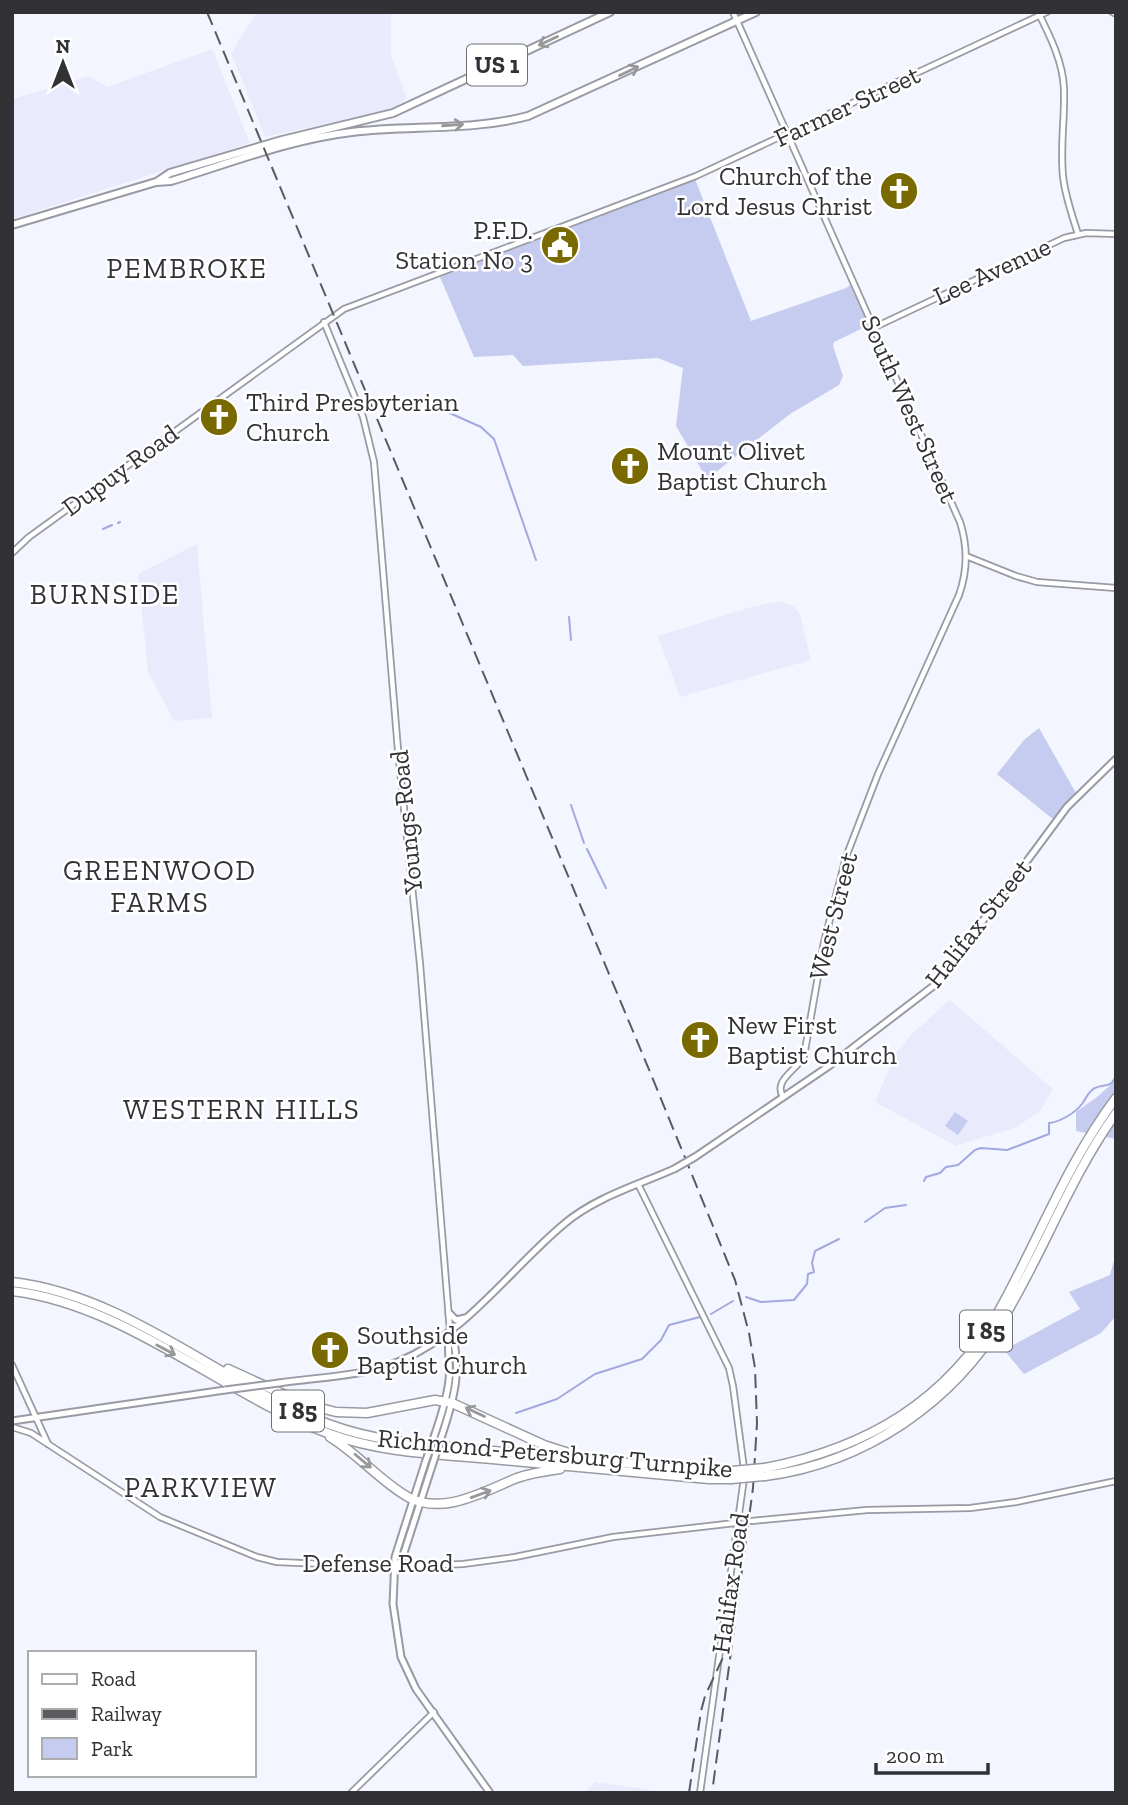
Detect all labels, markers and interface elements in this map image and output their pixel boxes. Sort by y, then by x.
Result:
north arrow [28,28,98,98]
text: N [56,35,70,58]
one-way arrow [537,35,559,48]
road number: US 1 [467,44,527,86]
street label: Farmer Street [769,58,925,154]
one-way arrow [617,64,639,77]
one-way arrow [441,119,464,132]
place label: Church of the Lord Jesus Christ [677,160,872,222]
church icon: Church of the Lord Jesus Christ [878,170,920,212]
place label: P.F.D. Station No 3 [395,214,533,276]
public building icon: P.F.D. Station No 3 [539,224,581,266]
street label: Lee Avenue [928,230,1056,312]
district label: PEMBROKE [106,252,268,285]
street label: South West Street [854,310,966,508]
place label: Third Presbyterian Church [246,386,459,448]
church icon: Third Presbyterian Church [198,396,240,438]
street label: Dupuy Road [56,417,184,523]
place label: Mount Olivet Baptist Church [657,435,827,497]
church icon: Mount Olivet Baptist Church [609,445,651,487]
district label: BURNSIDE [30,578,180,611]
street label: Youngs Road [383,749,430,896]
street label: West Street [802,848,864,983]
street label: Halifax Street [918,852,1038,994]
district label: GREENWOOD FARMS [63,854,257,919]
place label: New First Baptist Church [727,1009,897,1071]
church icon: New First Baptist Church [679,1019,721,1061]
district label: WESTERN HILLS [123,1093,361,1126]
road number: I 85 [960,1310,1012,1352]
place label: Southside Baptist Church [357,1319,527,1381]
church icon: Southside Baptist Church [309,1329,351,1371]
one-way arrow [155,1344,176,1358]
road number: I 85 [272,1391,324,1432]
one-way arrow [465,1405,486,1419]
street label: Richmond-Petersburg Turnpike [376,1422,734,1484]
one-way arrow [354,1453,372,1469]
district label: PARKVIEW [124,1471,278,1504]
one-way arrow [469,1487,491,1499]
street label: Halifax Road [704,1510,756,1656]
street label: Defense Road [302,1547,454,1579]
legend [28,1651,256,1777]
text: Road [91,1666,137,1691]
text: Railway [91,1701,162,1726]
scale bar [876,1731,988,1775]
text: Park [91,1736,133,1761]
text: 200 m [886,1743,944,1768]

